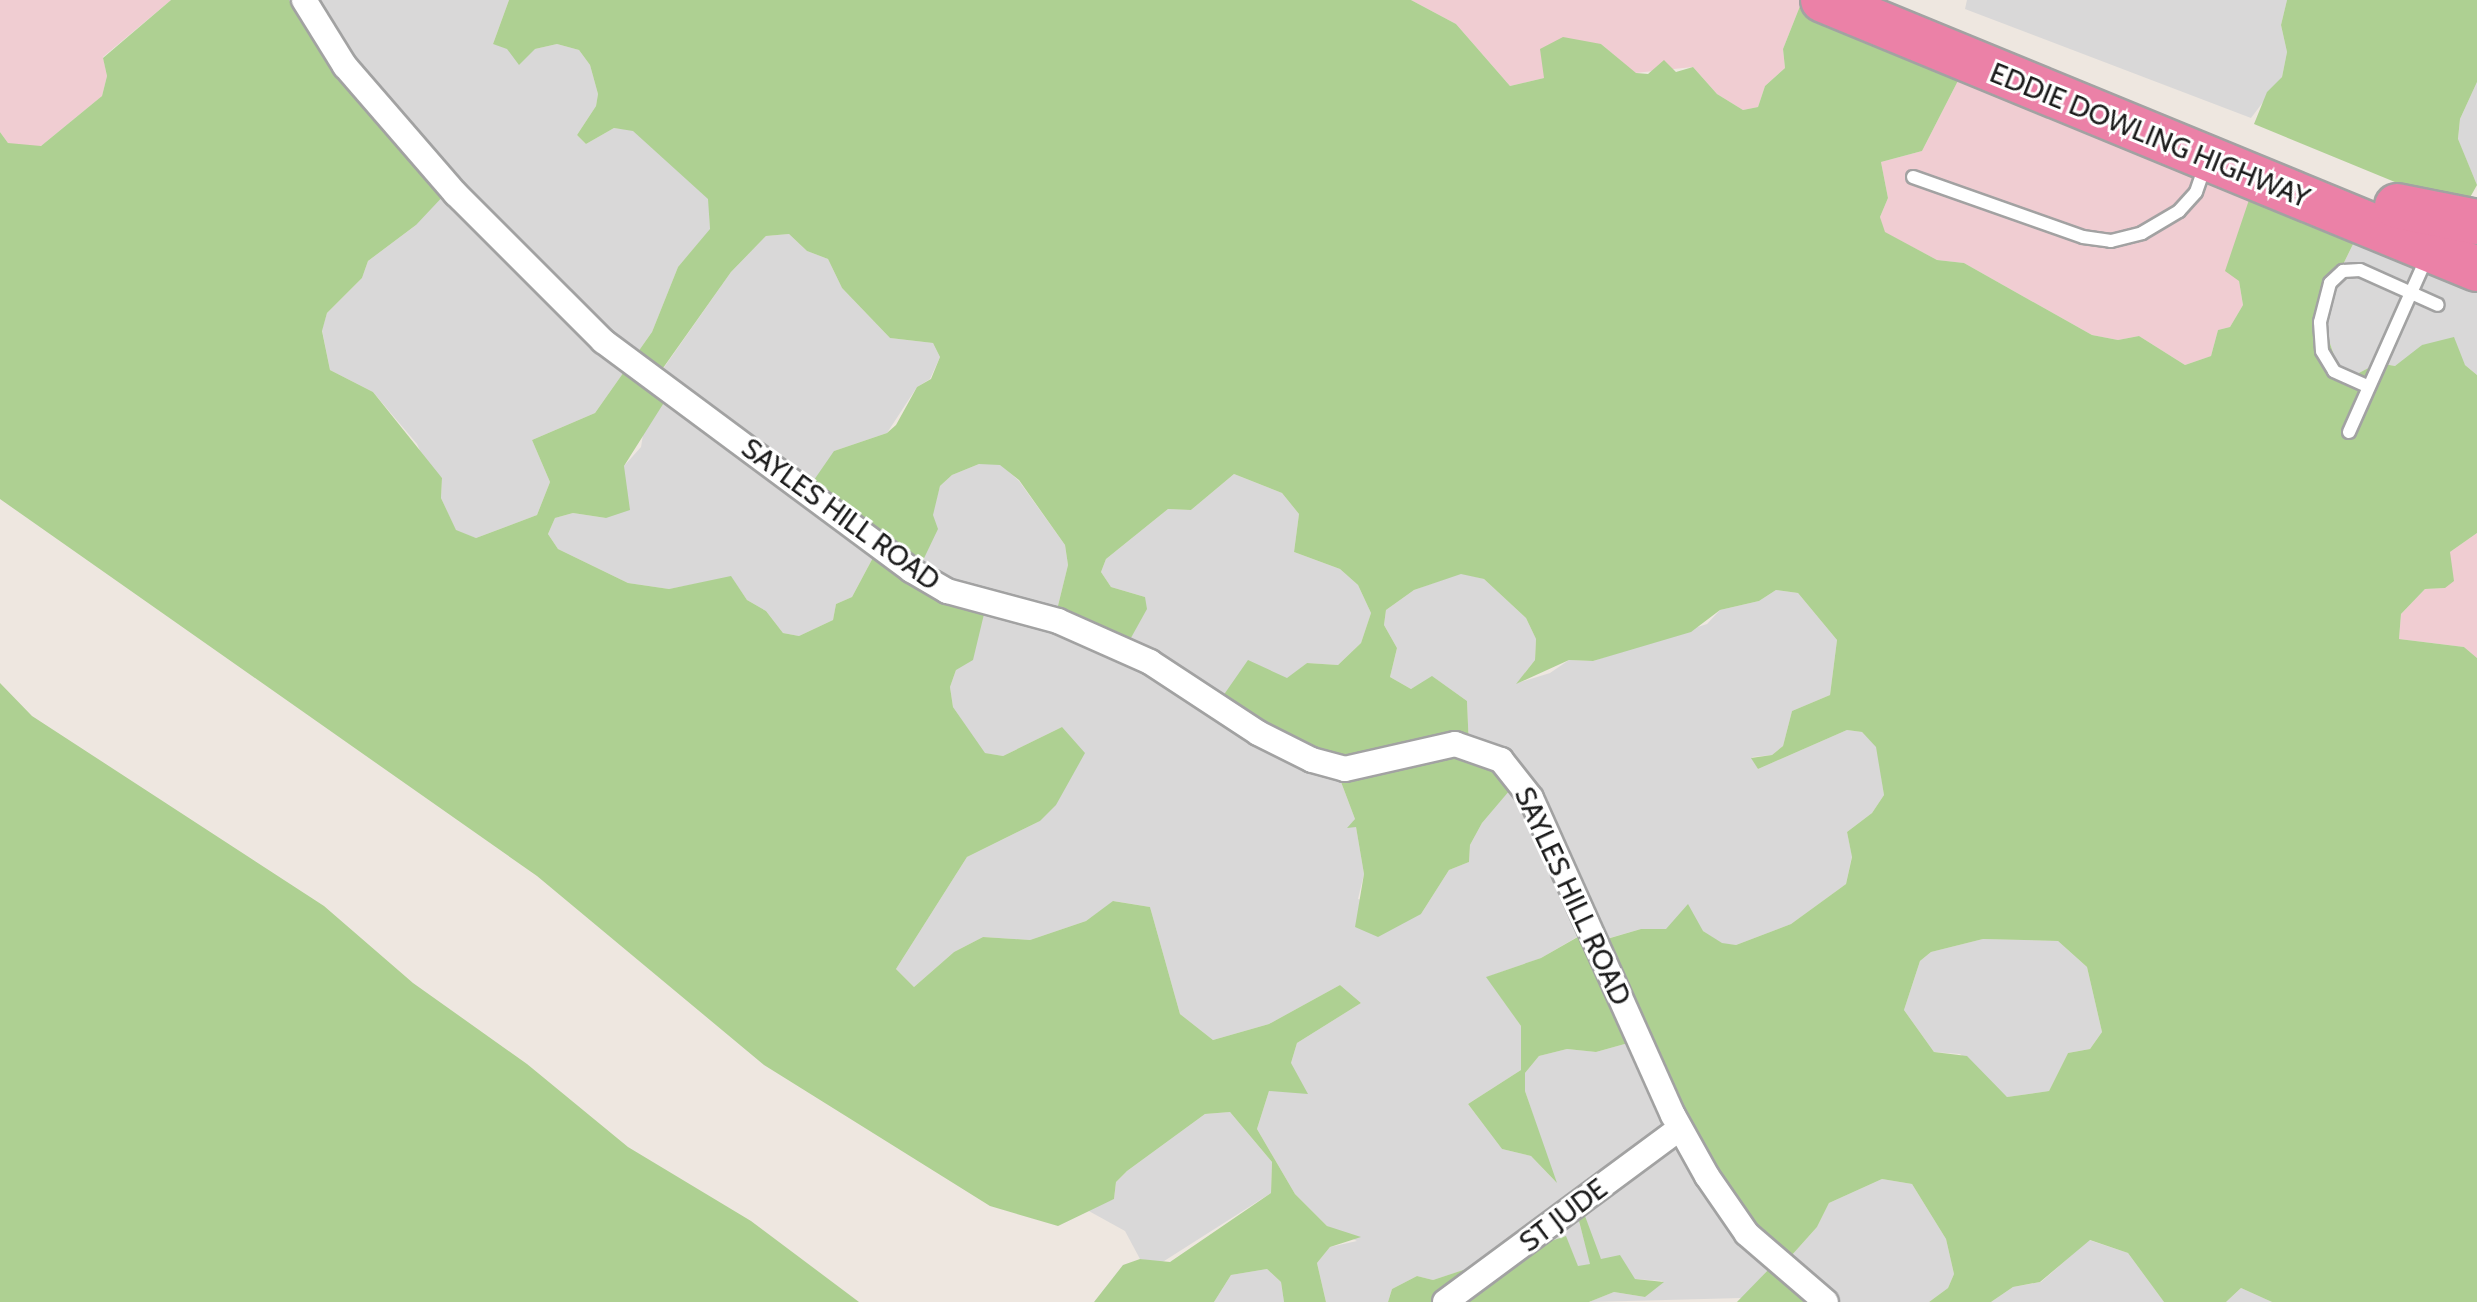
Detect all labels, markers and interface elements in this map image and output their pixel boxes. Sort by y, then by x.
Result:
street label: EDDIE DOWLING HIGHWAY [1985,55,2315,215]
street label: SAYLES HILL ROAD [735,431,947,597]
street label: SAYLES HILL ROAD [1508,782,1638,1010]
street label: ST JUDE [1513,1171,1613,1259]

